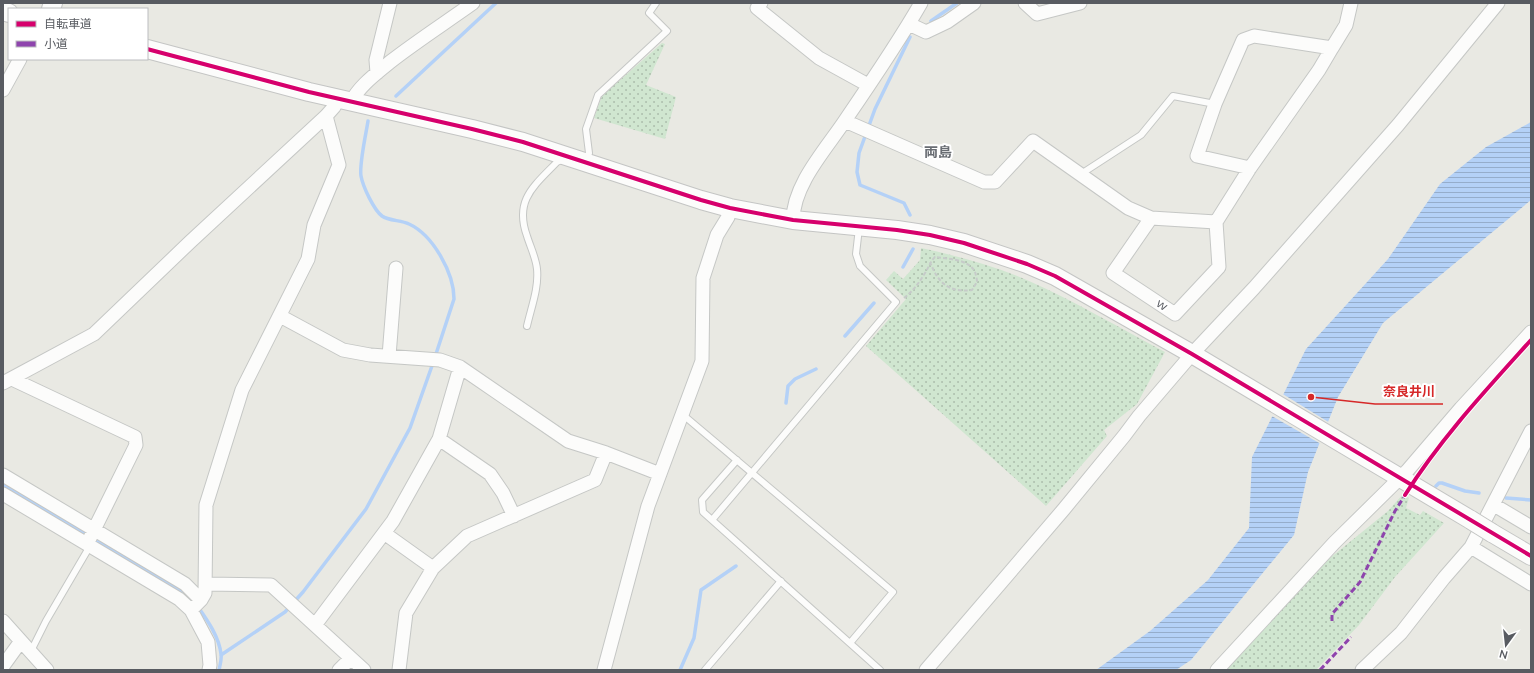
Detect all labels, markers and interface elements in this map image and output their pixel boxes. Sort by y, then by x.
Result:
legend [8,8,148,60]
text: 自転車道 [44,16,92,32]
text: 小道 [44,36,68,52]
district label: 両島 [924,143,952,162]
street label: ｗ [1153,295,1171,315]
callout: 奈良井川 [1375,379,1443,404]
text: 奈良井川 [1383,383,1435,401]
north arrow [1486,625,1526,665]
text: N [1498,646,1509,662]

